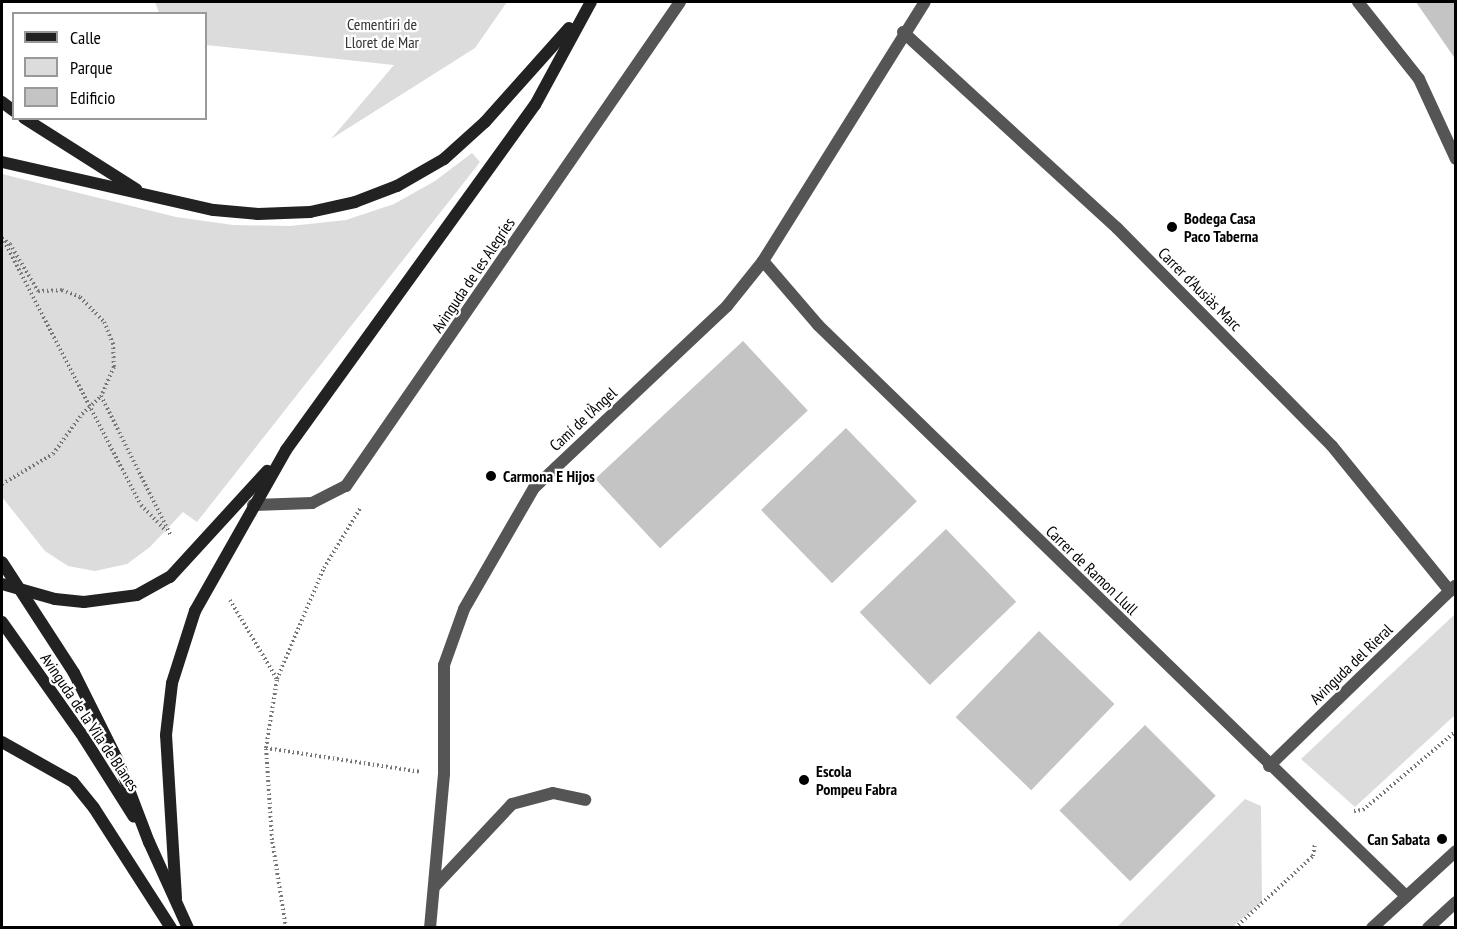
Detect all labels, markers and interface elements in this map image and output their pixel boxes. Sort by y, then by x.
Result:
legend [12,12,207,120]
park label: Cementiri de Lloret de Mar [345,14,419,52]
text: Calle [70,26,101,49]
text: Parque [70,56,113,79]
text: Edificio [70,86,115,109]
place label: Bodega Casa Paco Taberna [1184,208,1259,246]
street label: Avinguda de les Alegríes [427,214,519,336]
marker: Bodega Casa Paco Taberna [1165,220,1179,234]
street label: Carrer d'Ausiàs Marc [1154,243,1246,335]
street label: Camí de l'Àngel [546,383,620,455]
place label: Carmona E Hijos [503,466,595,486]
marker: Carmona E Hijos [484,469,498,483]
street label: Carrer de Ramon Llull [1042,521,1142,619]
street label: Avinguda del Rieral [1306,620,1396,708]
street label: Avinguda de la Vila de Blanes [37,649,143,795]
place label: Escola Pompeu Fabra [816,761,897,799]
marker: Escola Pompeu Fabra [797,773,811,787]
place label: Can Sabata [1367,829,1430,849]
marker: Can Sabata [1435,832,1449,846]

